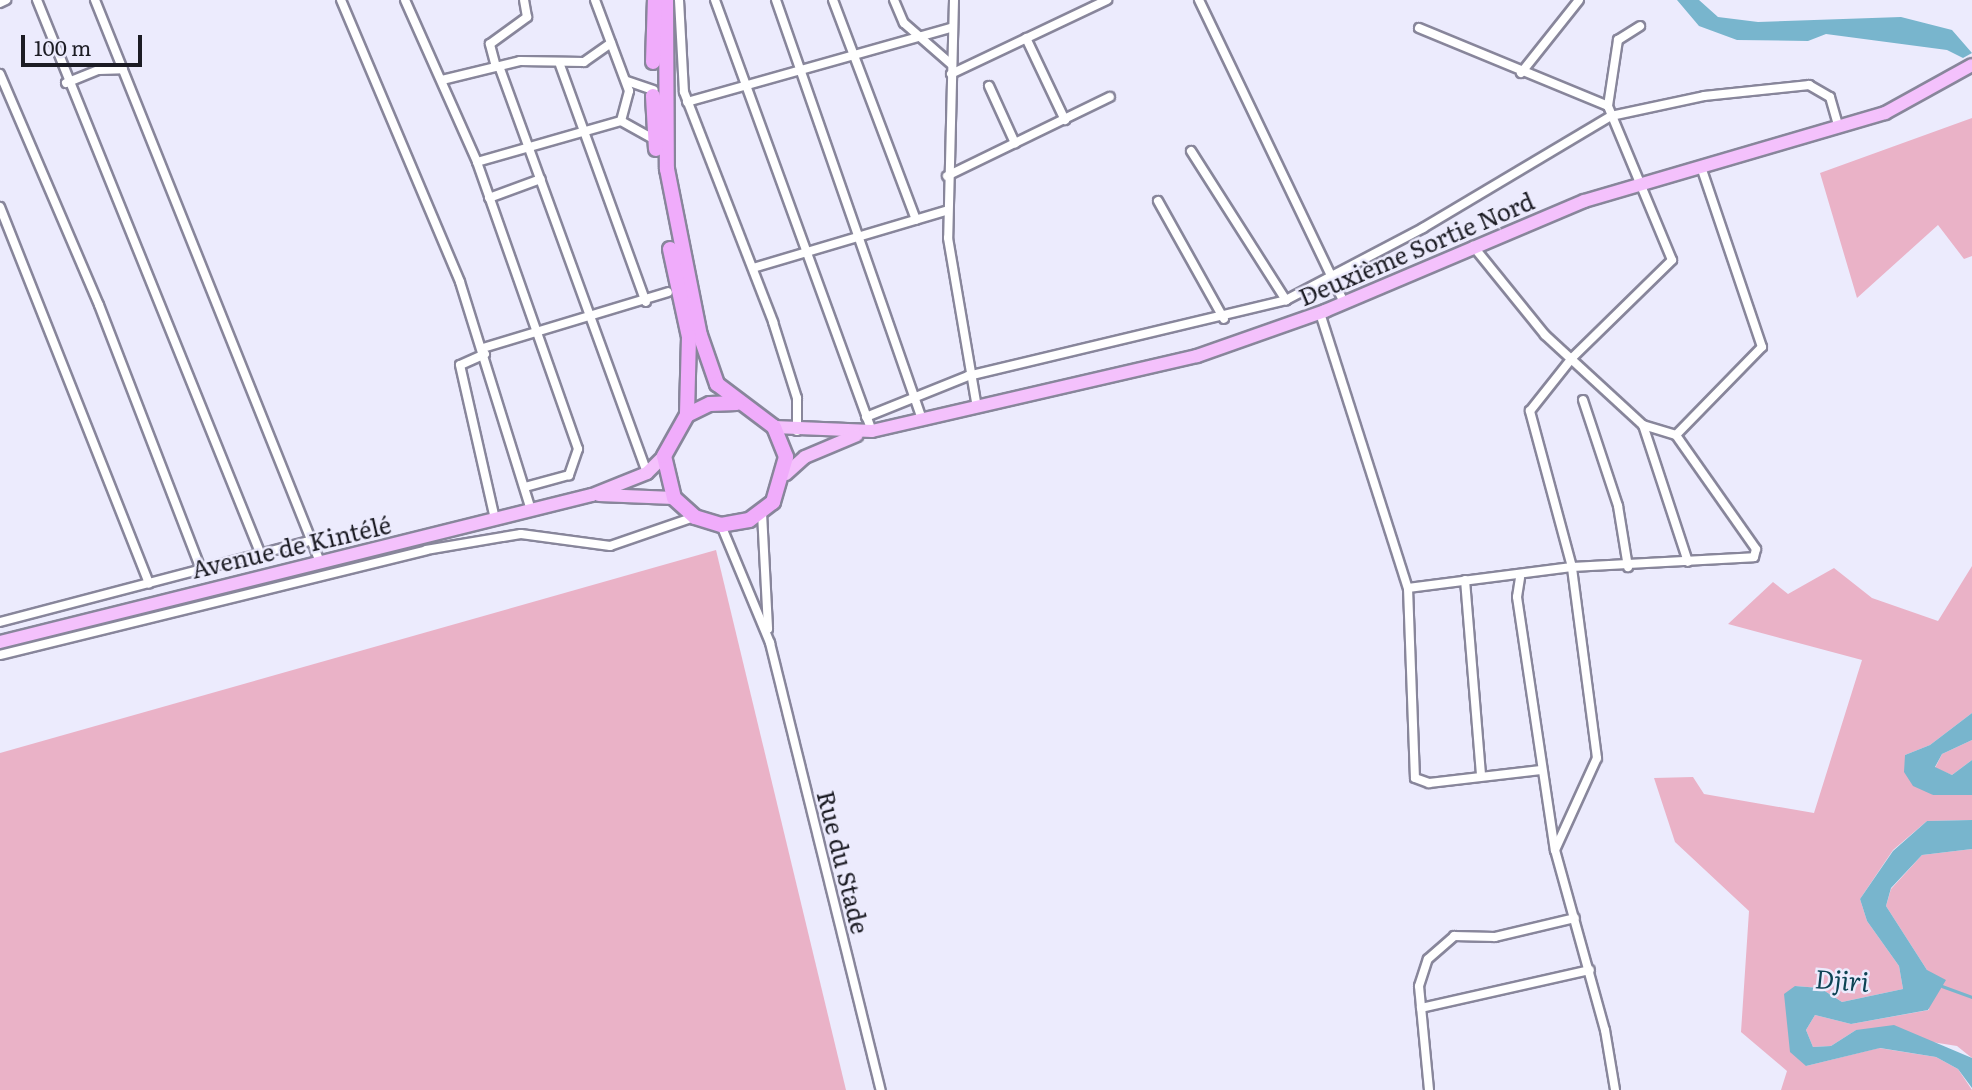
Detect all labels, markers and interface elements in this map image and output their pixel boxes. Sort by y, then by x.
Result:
scale bar [24,21,145,65]
text: 100 m [34,31,91,62]
street label: Deuxième Sortie Nord [1294,185,1538,311]
street label: Avenue de Kintélé [188,509,394,583]
street label: Rue du Stade [812,787,876,937]
water label: Djiri [1814,962,1870,996]

